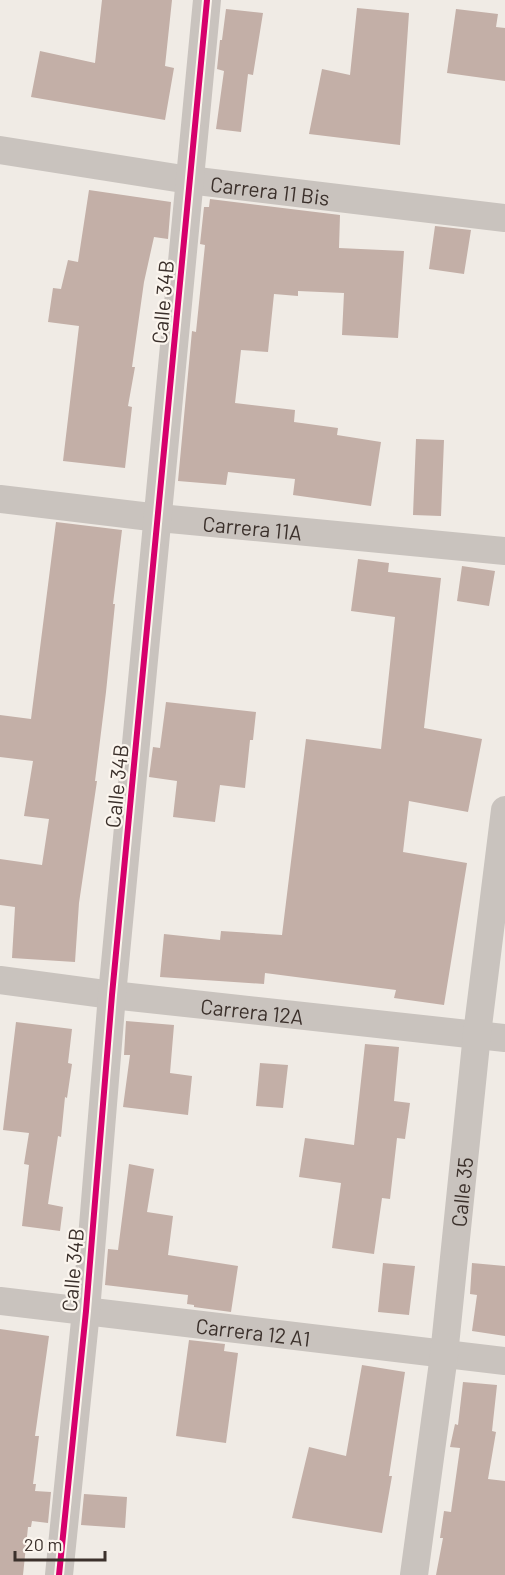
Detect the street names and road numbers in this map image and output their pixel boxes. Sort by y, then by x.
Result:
street label: Carrera 11 Bis [209,170,331,209]
street label: Calle 34B [146,259,178,345]
street label: Carrera 11A [202,510,304,544]
street label: Calle 34B [99,743,133,829]
street label: Carrera 12A [199,992,305,1028]
street label: Calle 35 [445,1156,477,1228]
street label: Calle 34B [56,1227,88,1313]
street label: Carrera 12 A1 [195,1312,312,1350]

